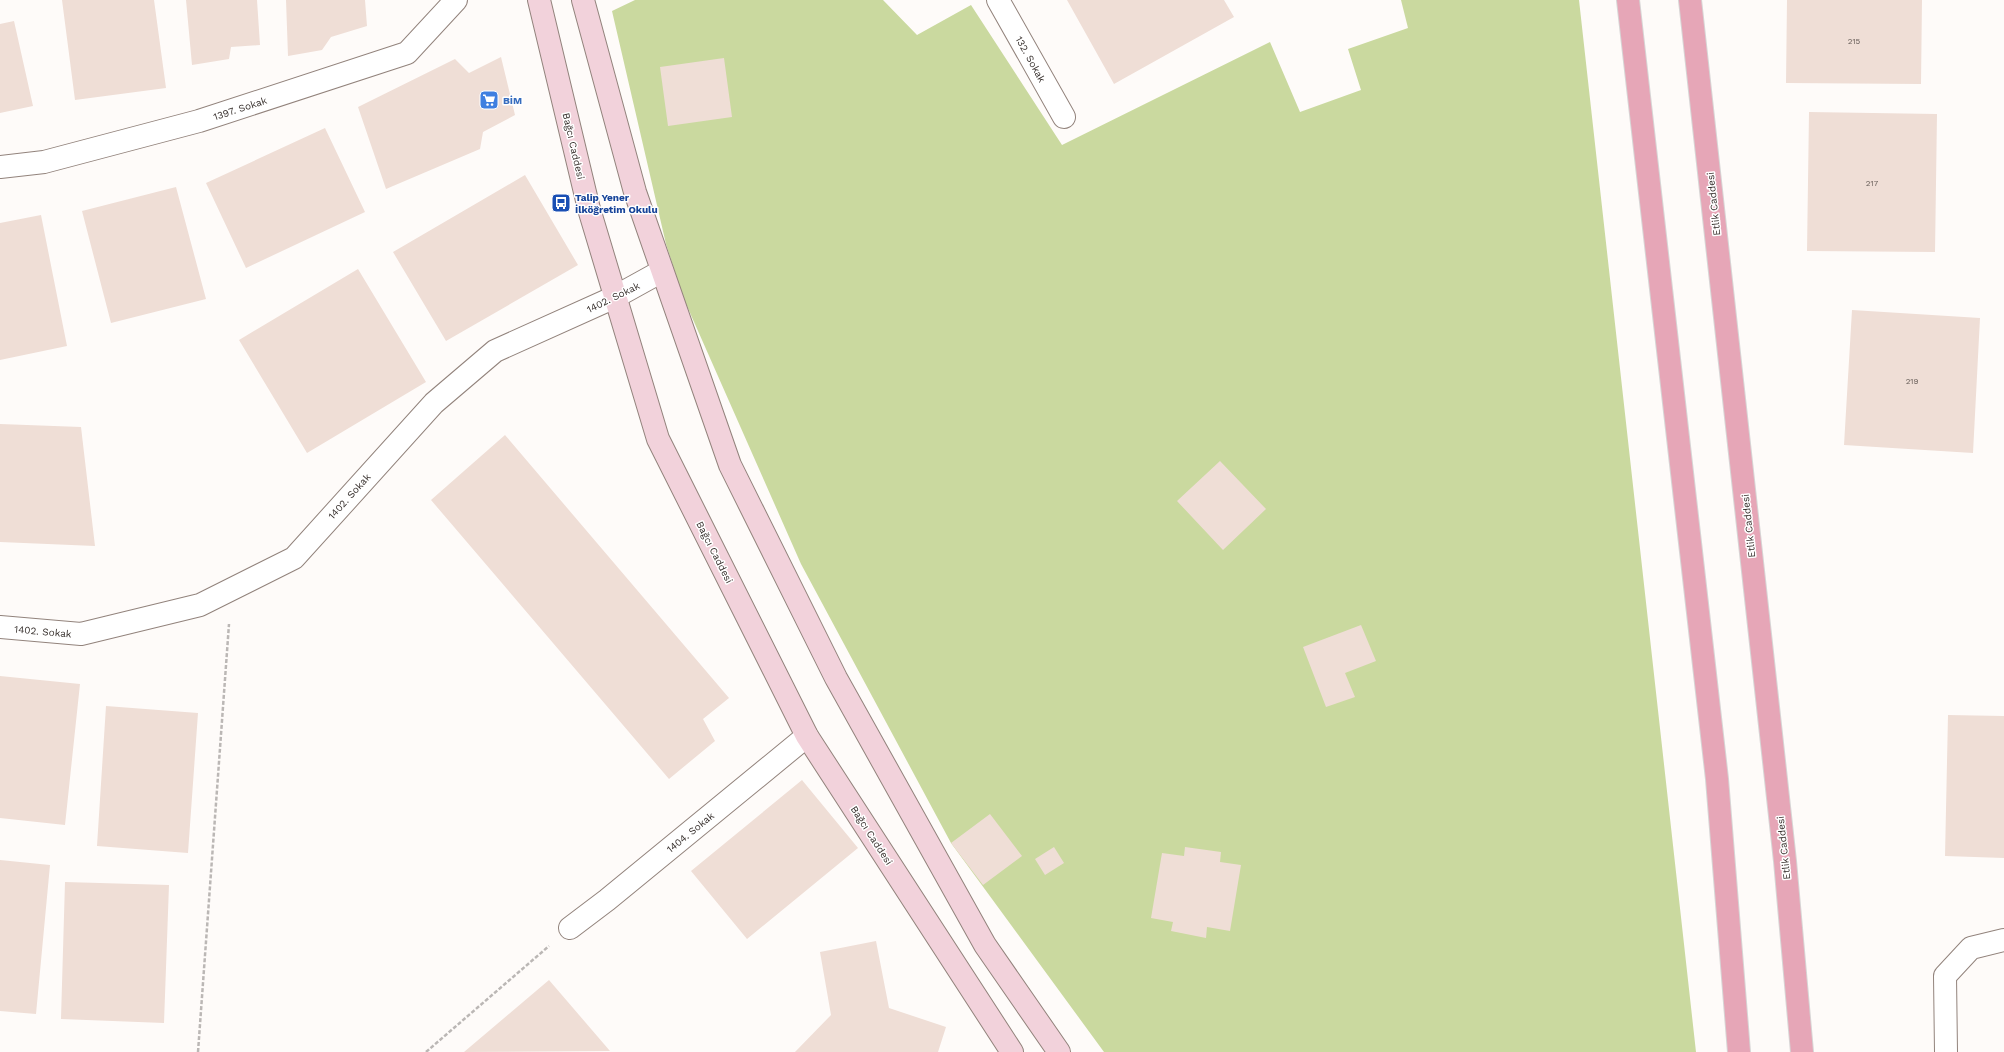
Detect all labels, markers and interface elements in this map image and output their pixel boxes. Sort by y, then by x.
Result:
street label: 132. Sokak [1013,34,1048,84]
house number: 215 [1848,37,1861,46]
supermarket icon: BİM [478,89,500,111]
street label: 1397. Sokak [212,95,269,122]
place label: BİM [503,95,522,106]
street label: Bağcı Caddesi [561,112,587,180]
street label: Etlik Caddesi [1705,172,1722,236]
house number: 217 [1866,179,1879,188]
bus stop icon: Talip Yener İlköğretim Okulu [550,192,572,214]
place label: Talip Yener İlköğretim Okulu [575,192,658,215]
street label: 1402. Sokak [585,280,642,315]
house number: 219 [1906,377,1918,386]
street label: 1402. Sokak [326,471,373,521]
street label: Etlik Caddesi [1740,494,1757,558]
street label: Bağcı Caddesi [694,519,735,585]
street label: 1402. Sokak [14,624,72,640]
street label: Bağcı Caddesi [848,804,895,867]
street label: 1404. Sokak [664,810,716,855]
street label: Etlik Caddesi [1775,816,1792,880]

